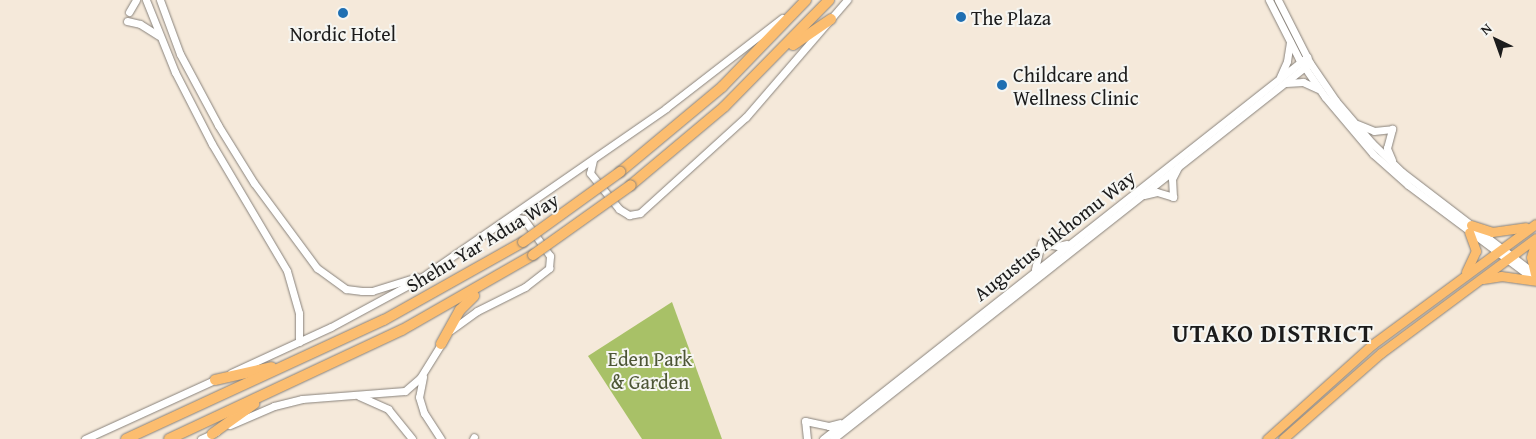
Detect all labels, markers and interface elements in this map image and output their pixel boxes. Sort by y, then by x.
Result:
place label: The Plaza [971,5,1051,29]
marker: Nordic Hotel [337,7,349,19]
marker: The Plaza [955,11,967,23]
north arrow [1471,15,1521,65]
text: N [1476,18,1496,39]
place label: Nordic Hotel [290,21,396,45]
place label: Childcare and Wellness Clinic [1013,62,1139,109]
marker: Childcare and Wellness Clinic [995,78,1009,92]
street label: Augustus Aikhomu Way [968,164,1140,306]
street label: Shehu Yar'Adua Way [401,187,563,297]
district label: UTAKO DISTRICT [1170,318,1376,348]
park label: Eden Park & Garden [608,346,692,393]

